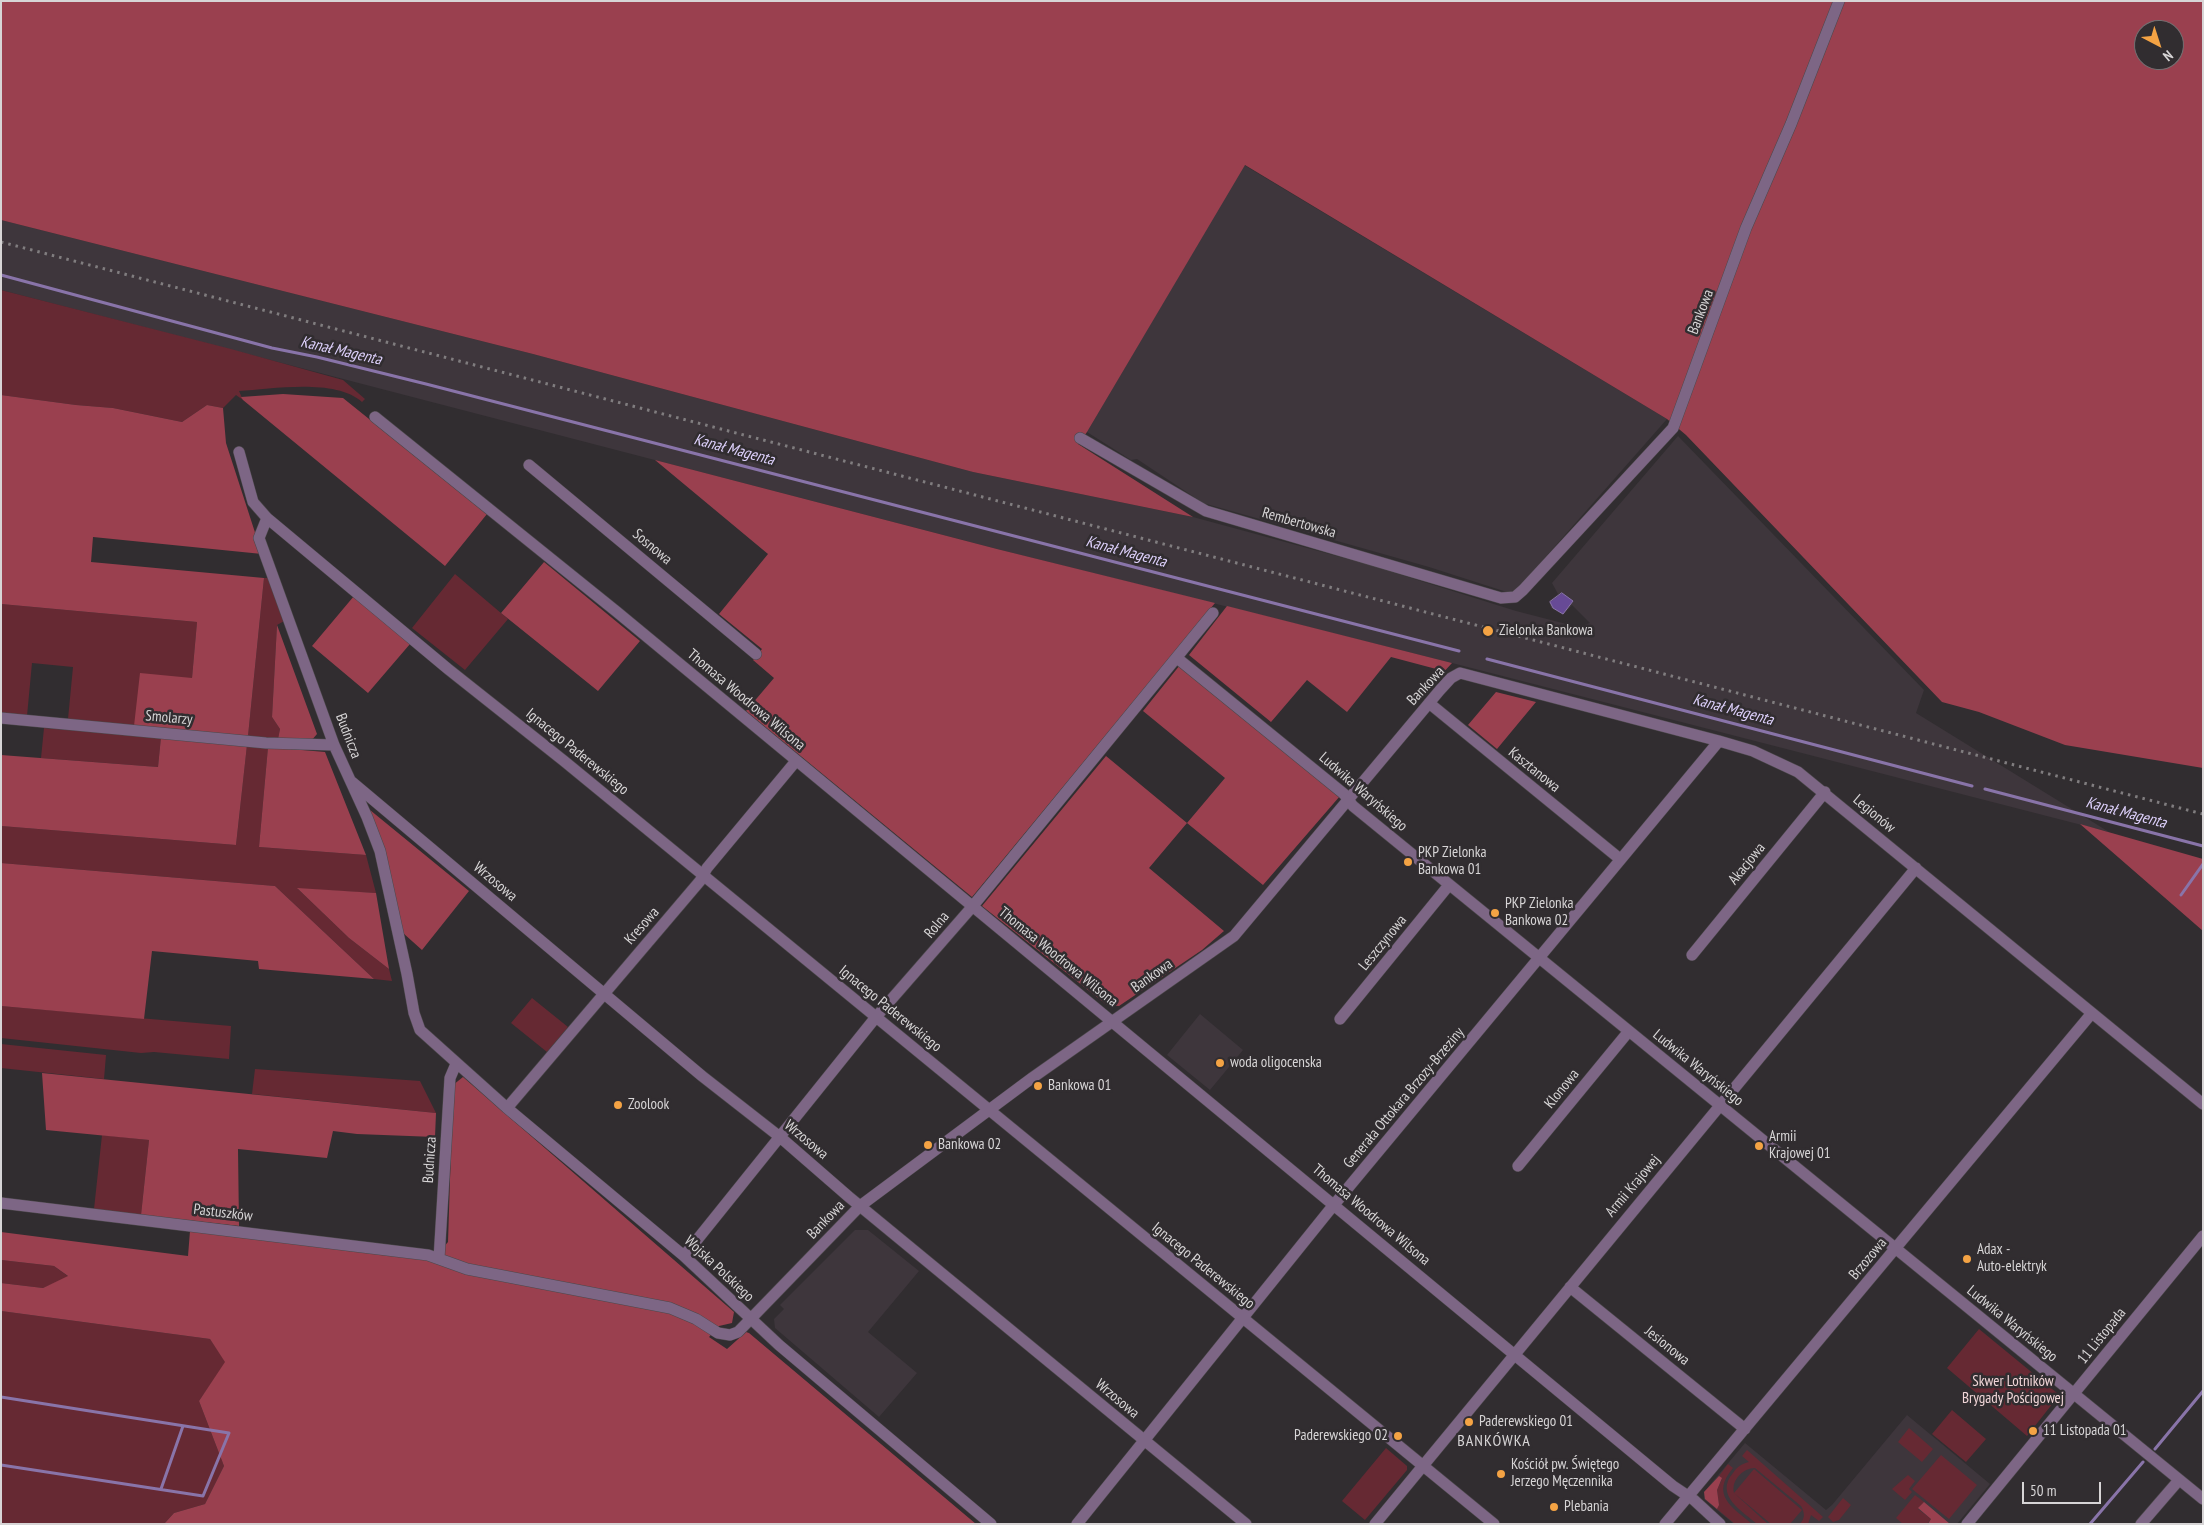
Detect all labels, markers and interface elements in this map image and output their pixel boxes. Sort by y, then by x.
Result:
north arrow [2134,20,2184,70]
text: N [2159,46,2177,65]
street label: Bankowa [1684,287,1718,337]
water label: Kanał Magenta [299,332,383,370]
water label: Kanał Magenta [692,430,776,470]
street label: Rembertowska [1260,504,1338,542]
street label: Sosnowa [629,525,675,569]
water label: Kanał Magenta [1084,532,1168,572]
place label: Zielonka Bankowa [1499,622,1593,640]
marker: Zielonka Bankowa [1481,624,1495,638]
street label: Thomasa Woodrowa Wilsona [683,645,809,755]
street label: Bankowa [1404,663,1448,709]
water label: Kanał Magenta [1691,690,1775,730]
street label: Ignacego Paderewskiego [522,705,632,799]
street label: Smolarzy [145,707,193,729]
street label: Budnicza [331,711,365,761]
street label: Kasztanowa [1504,744,1564,796]
street label: Ludwika Waryńskiego [1315,749,1411,835]
street label: Legionów [1849,791,1899,837]
water label: Kanał Magenta [2084,793,2168,833]
street label: Akacjowa [1725,839,1769,889]
place label: PKP Zielonka Bankowa 01 [1418,844,1487,879]
marker: PKP Zielonka Bankowa 01 [1402,856,1414,868]
street label: Wrzosowa [469,859,521,905]
place label: PKP Zielonka Bankowa 02 [1505,895,1574,930]
street label: Thomasa Woodrowa Wilsona [995,903,1121,1011]
street label: Kresowa [621,904,663,948]
marker: PKP Zielonka Bankowa 02 [1489,907,1501,919]
street label: Rolna [921,908,953,942]
street label: Leszczynowa [1355,912,1411,974]
street label: Bankowa [1128,955,1176,997]
street label: Ignacego Paderewskiego [835,962,945,1056]
street label: Generała Ottokara Brzozy-Brzeziny [1340,1024,1468,1172]
street label: Ludwika Waryńskiego [1649,1026,1747,1110]
place label: woda oligocenska [1230,1054,1322,1072]
marker: woda oligocenska [1214,1057,1226,1069]
street label: Klonowa [1541,1066,1583,1112]
place label: Bankowa 01 [1048,1077,1111,1095]
marker: Bankowa 01 [1032,1080,1044,1092]
place label: Zoolook [628,1096,669,1114]
marker: Zoolook [612,1099,624,1111]
street label: Wrzosowa [780,1117,832,1163]
place label: Armii Krajowej 01 [1769,1128,1831,1163]
street label: Budnicza [419,1136,441,1184]
place label: Bankowa 02 [938,1136,1001,1154]
marker: Bankowa 02 [922,1139,934,1151]
marker: Armii Krajowej 01 [1753,1140,1765,1152]
street label: Armii Krajowej [1602,1151,1664,1221]
street label: Thomasa Woodrowa Wilsona [1308,1160,1434,1270]
street label: Bankowa [803,1197,849,1243]
street label: Pastuszków [192,1200,254,1226]
street label: Ignacego Paderewskiego [1148,1219,1258,1313]
street label: Wojska Polskiego [680,1232,758,1306]
street label: Brzozowa [1845,1234,1891,1284]
place label: Adax - Auto-elektryk [1977,1241,2047,1276]
marker: Adax - Auto-elektryk [1961,1253,1973,1265]
street label: Ludwika Waryńskiego [1963,1282,2061,1366]
street label: 11 Listopada [2074,1304,2130,1368]
street label: Jesionowa [1641,1323,1693,1369]
park label: Skwer Lotników Brygady Pościgowej [1962,1373,2064,1408]
street label: Wrzosowa [1091,1376,1143,1422]
place label: Paderewskiego 01 [1479,1413,1573,1431]
marker: Paderewskiego 01 [1463,1416,1475,1428]
place label: 11 Listopada 01 [2043,1422,2126,1440]
marker: 11 Listopada 01 [2027,1425,2039,1437]
place label: Paderewskiego 02 [1294,1427,1388,1445]
marker: Paderewskiego 02 [1392,1430,1404,1442]
district label: BANKÓWKA [1456,1431,1532,1451]
place label: Kościół pw. Świętego Jerzego Męczennika [1511,1456,1619,1491]
marker: Kościół pw. Świętego Jerzego Męczennika [1495,1468,1507,1480]
scale bar [2024,1472,2103,1504]
text: 50 m [2030,1481,2056,1500]
place label: Plebania [1564,1498,1609,1516]
marker: Plebania [1548,1501,1560,1513]

